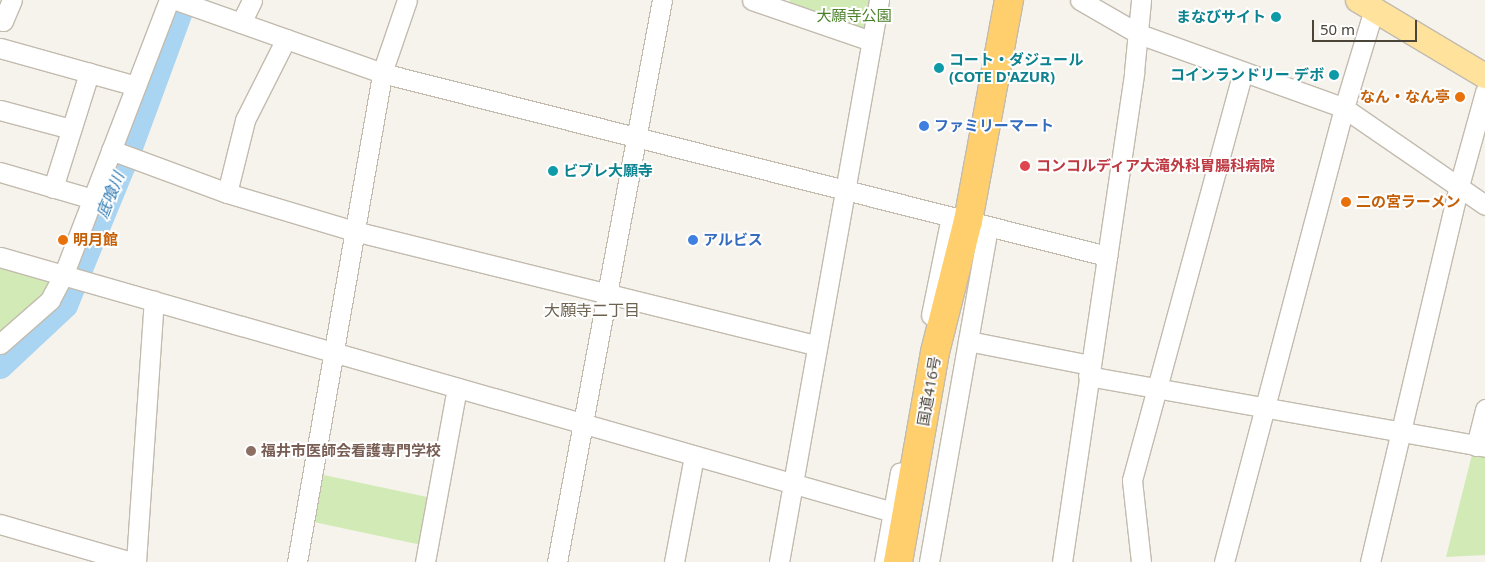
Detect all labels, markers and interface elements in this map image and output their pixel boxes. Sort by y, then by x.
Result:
park label: 大願寺公園 [817,7,891,25]
place label: まなびサイト [1176,8,1266,26]
scale bar [1315,10,1420,42]
marker: まなびサイト [1270,11,1282,23]
text: 50 m [1320,19,1355,39]
place label: コート・ダジュール (COTE D'AZUR) [949,50,1084,85]
marker: コート・ダジュール (COTE D'AZUR) [933,62,945,74]
place label: コインランドリー デボ [1170,66,1324,84]
marker: コインランドリー デボ [1328,69,1340,81]
place label: なん・なん亭 [1360,88,1450,106]
marker: なん・なん亭 [1454,91,1466,103]
place label: ファミリーマート [934,117,1054,135]
marker: ファミリーマート [918,120,930,132]
place label: コンコルディア大滝外科胃腸科病院 [1036,157,1276,175]
marker: コンコルディア大滝外科胃腸科病院 [1018,159,1032,173]
place label: ビブレ大願寺 [563,162,653,180]
marker: ビブレ大願寺 [547,165,559,177]
water label: 底喰川 [92,169,128,221]
place label: 二の宮ラーメン [1356,193,1461,211]
marker: 二の宮ラーメン [1340,196,1352,208]
place label: 明月館 [73,231,118,249]
place label: アルビス [703,231,763,249]
marker: 明月館 [57,234,69,246]
marker: アルビス [687,234,699,246]
district label: 大願寺二丁目 [544,300,640,320]
street label: 国道416号 [914,355,944,427]
place label: 福井市医師会看護専門学校 [261,442,441,460]
marker: 福井市医師会看護専門学校 [245,445,257,457]

